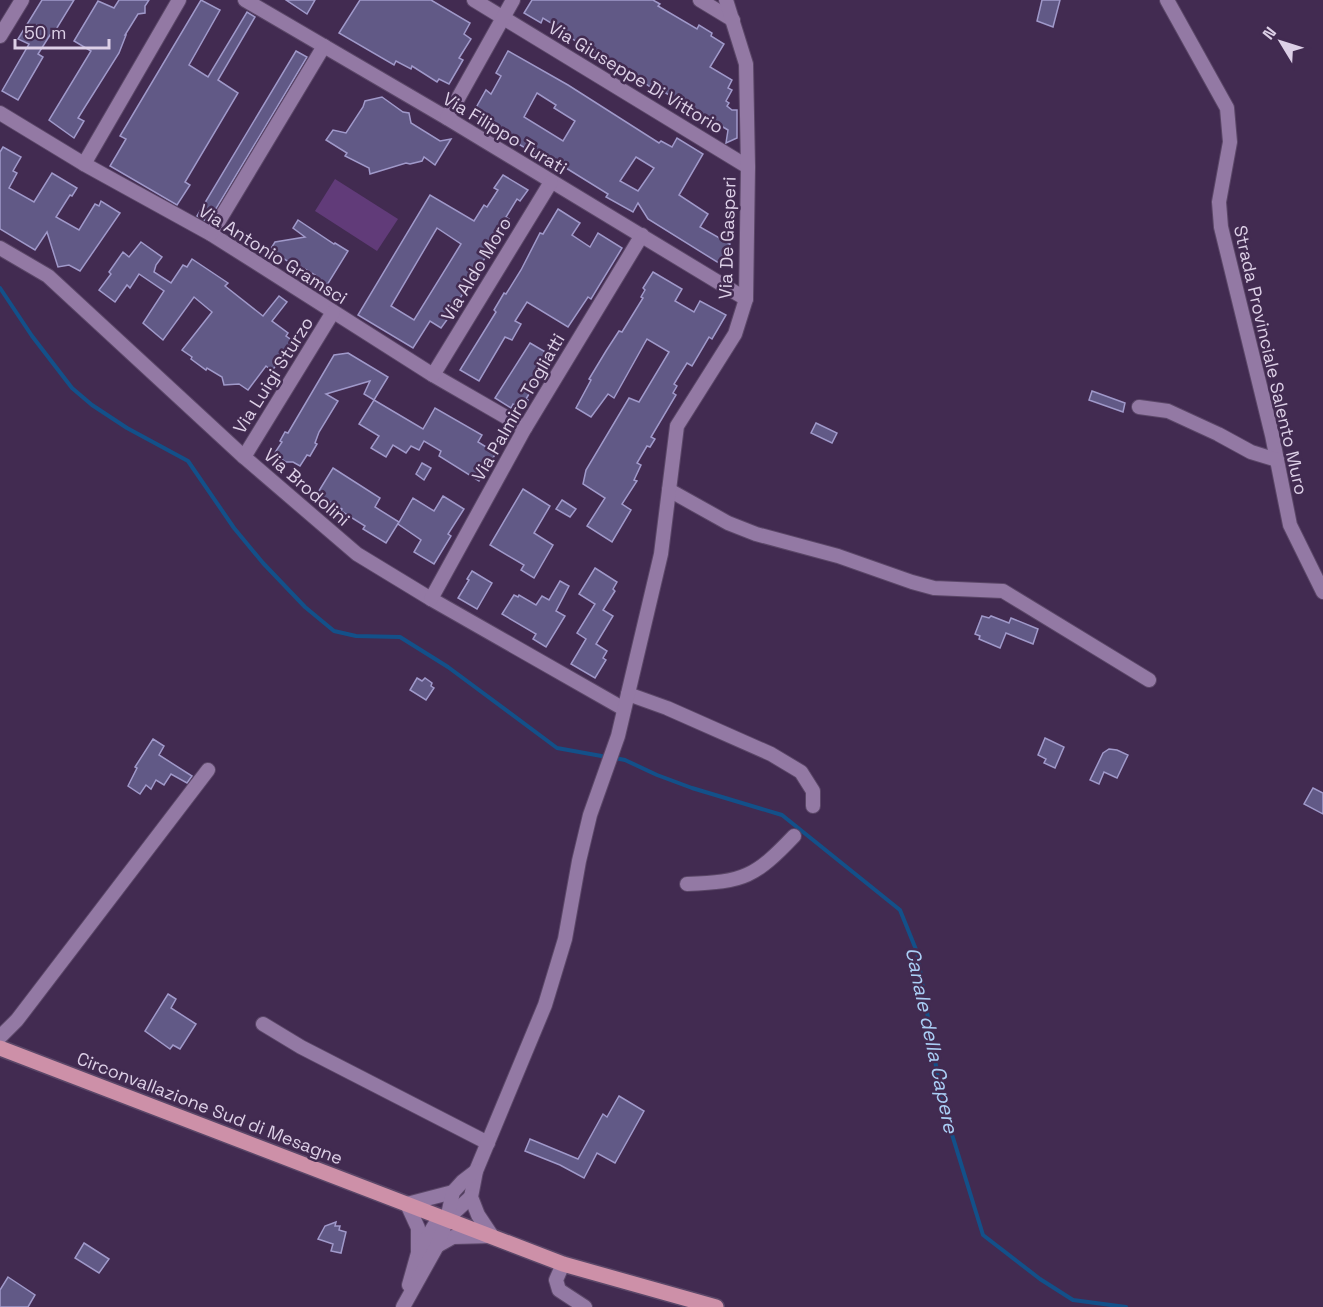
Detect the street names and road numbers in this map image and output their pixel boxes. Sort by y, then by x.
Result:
street label: Via Giuseppe Di Vittorio [544,16,728,138]
street label: Via Filippo Turati [439,87,571,179]
street label: Via De Gasperi [713,176,741,300]
street label: Via Antonio Gramsci [194,199,352,309]
street label: Via Aldo Moro [436,213,516,325]
street label: Strada Provinciale Salento Muro [1229,223,1313,497]
street label: Via Luigi Sturzo [228,312,318,438]
street label: Via Palmiro Togliatti [466,329,570,485]
street label: Via Brodolini [259,443,355,531]
street label: Circonvallazione Sud di Mesagne [74,1047,346,1169]

